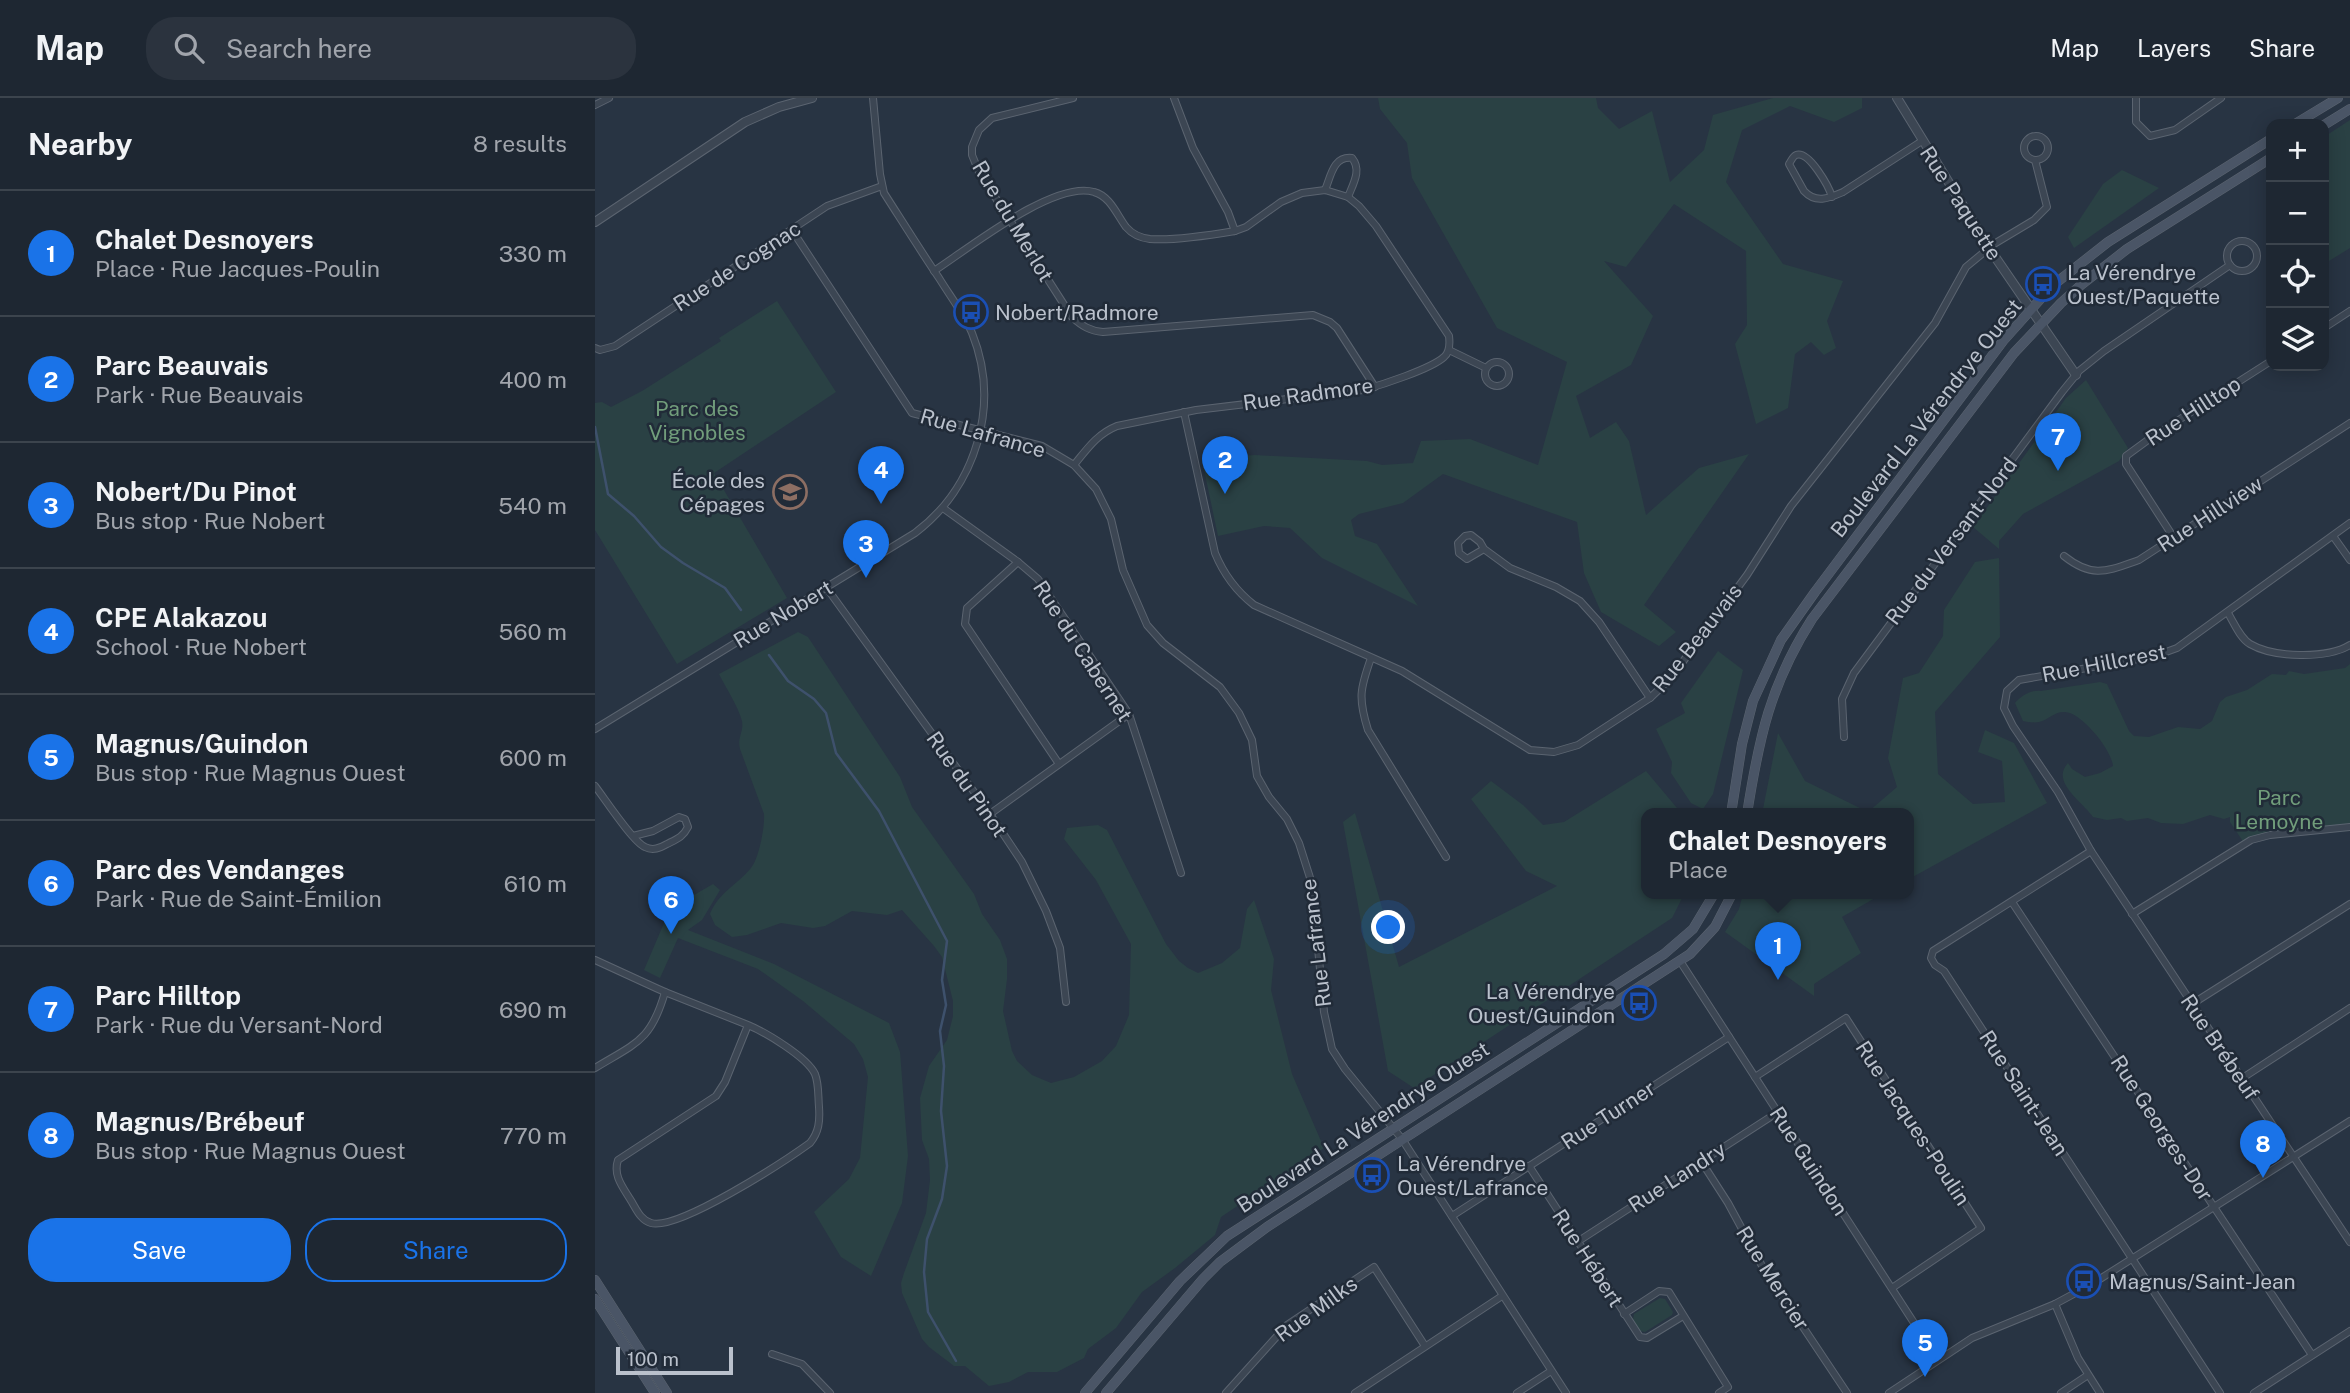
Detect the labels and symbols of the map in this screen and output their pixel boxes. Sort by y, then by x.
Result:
street label: Rue Paquette [1915,141,2007,265]
street label: Rue du Merlot [967,156,1059,286]
street label: Rue de Cognac [669,216,805,316]
place label: La Vérendrye Ouest/Paquette [2067,260,2220,309]
bus stop icon: La Vérendrye Ouest/Paquette [2024,265,2062,303]
bus stop icon: Nobert/Radmore [952,293,990,331]
street label: Boulevard La Vérendrye Ouest [1825,294,2027,542]
place label: Nobert/Radmore [995,300,1159,325]
street label: Rue Hilltop [2141,371,2245,451]
street label: Rue Radmore [1241,372,1375,416]
park label: Parc des Vignobles [648,396,746,445]
street label: Rue Lafrance [917,403,1049,463]
pin: 7 [2035,413,2081,471]
pin: 2 [1202,436,1248,494]
pin: 4 [858,446,904,504]
street label: Rue du Versant-Nord [1880,452,2022,630]
place label: École des Cépages [671,468,765,517]
street label: Rue Hillview [2153,471,2267,557]
school or university icon: École des Cépages [771,473,809,511]
pin: 3 [843,520,889,578]
street label: Rue Nobert [729,575,837,653]
street label: Rue du Cabernet [1028,576,1138,726]
street label: Rue Beauvais [1647,579,1747,697]
street label: Rue Hillcrest [2040,639,2168,687]
street label: Rue du Pinot [921,726,1013,842]
park label: Parc Lemoyne [2235,785,2323,834]
pin: 6 [648,876,694,934]
street label: Rue Lafrance [1296,877,1336,1009]
your location [1371,910,1405,944]
pin: 1 [1755,922,1801,980]
place label: La Vérendrye Ouest/Guindon [1468,979,1615,1028]
bus stop icon: La Vérendrye Ouest/Guindon [1620,984,1658,1022]
street label: Rue Brébeuf [2176,989,2264,1105]
street label: Rue Saint-Jean [1974,1026,2074,1160]
street label: Boulevard La Vérendrye Ouest [1232,1036,1494,1218]
street label: Rue Jacques-Poulin [1850,1036,1976,1210]
street label: Rue Georges-Dor [2106,1050,2218,1206]
street label: Rue Turner [1556,1075,1660,1155]
street label: Rue Guindon [1765,1102,1853,1220]
pin: 8 [2240,1120,2286,1178]
street label: Rue Landry [1624,1136,1730,1218]
place label: La Vérendrye Ouest/Lafrance [1397,1151,1549,1200]
bus stop icon: La Vérendrye Ouest/Lafrance [1353,1156,1391,1194]
street label: Rue Hébert [1547,1204,1629,1312]
street label: Rue Mercier [1731,1221,1815,1335]
bus stop icon: Magnus/Saint-Jean [2065,1262,2103,1300]
place label: Magnus/Saint-Jean [2109,1269,2296,1294]
street label: Rue Milks [1270,1271,1362,1347]
pin: 5 [1902,1319,1948,1377]
scale bar [616,1344,733,1376]

